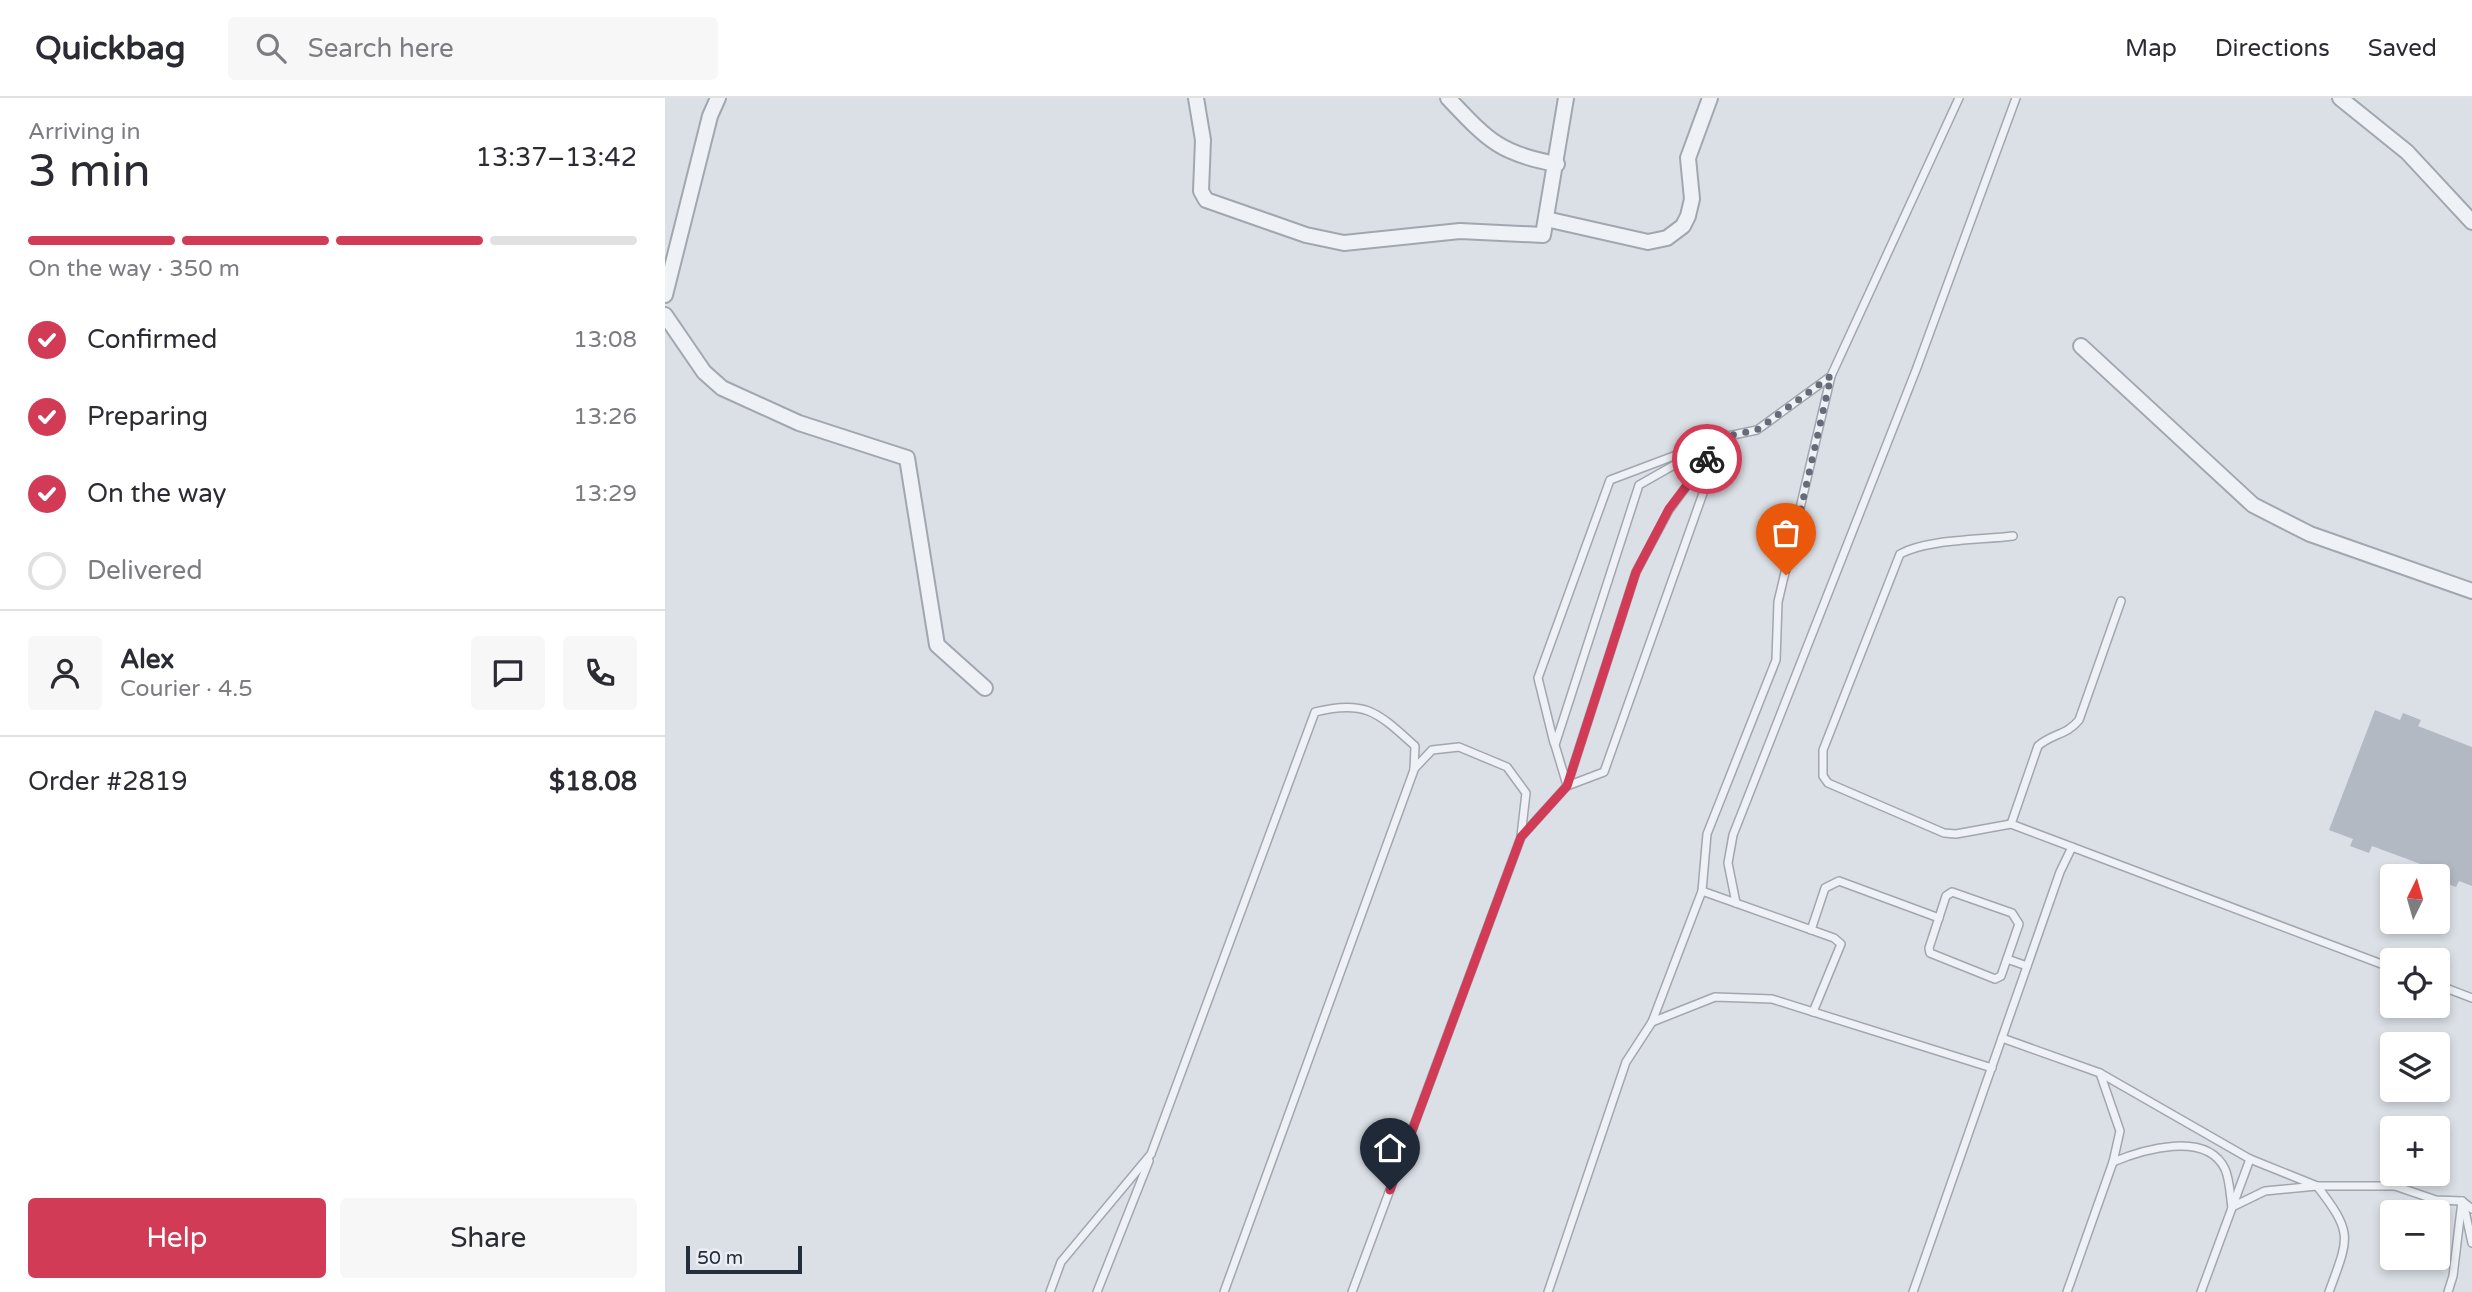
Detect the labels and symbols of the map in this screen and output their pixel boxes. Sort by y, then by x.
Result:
courier [1672,424,1742,494]
pin [1756,503,1816,575]
north arrow [2380,864,2450,934]
pin [1360,1118,1420,1190]
scale bar [686,1243,801,1275]

